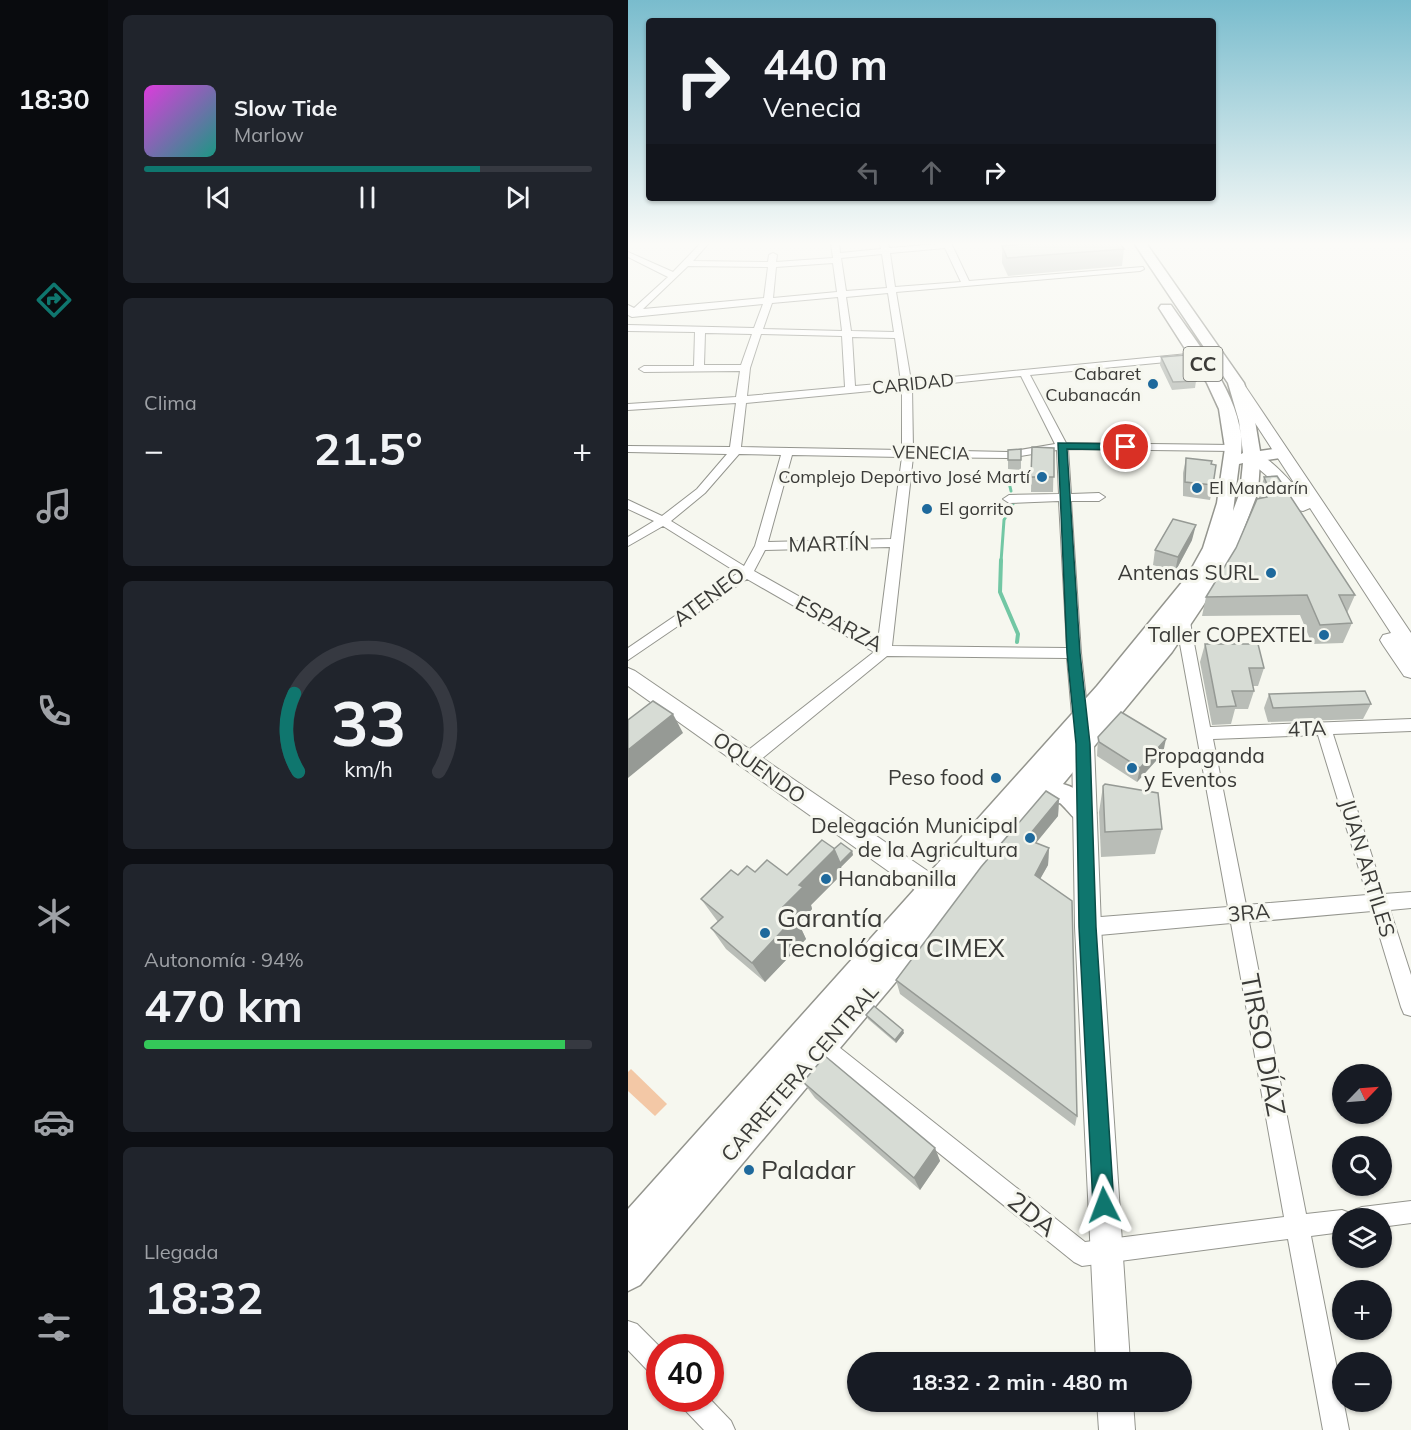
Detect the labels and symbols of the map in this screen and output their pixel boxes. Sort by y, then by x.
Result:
road number: CC [1184,347,1222,381]
place label: Cabaret Cubanacán [1045,362,1141,406]
street label: CARIDAD [871,368,955,399]
marker: Cabaret Cubanacán [1146,377,1160,391]
pin [1100,421,1151,472]
street label: VENECIA [892,440,970,465]
place label: Complejo Deportivo José Martí [778,465,1032,488]
marker: Complejo Deportivo José Martí [1035,470,1049,484]
place label: El Mandarín [1209,476,1308,499]
marker: El Mandarín [1190,481,1204,495]
place label: El gorrito [939,497,1014,520]
marker: El gorrito [920,502,934,516]
street label: MARTÍN [788,529,870,557]
place label: Antenas SURL [1117,559,1260,585]
street label: ATENEO [667,561,749,632]
marker: Antenas SURL [1264,566,1278,580]
street label: ESPARZA [791,589,888,657]
place label: Taller COPEXTEL [1148,621,1313,647]
marker: Taller COPEXTEL [1317,628,1331,642]
street label: 4TA [1287,714,1328,742]
street label: OQUENDO [708,726,811,809]
place label: Propaganda y Eventos [1144,742,1265,792]
marker: Propaganda y Eventos [1125,761,1139,775]
place label: Peso food [888,764,984,790]
marker: Peso food [989,771,1003,785]
street label: JUAN ARTILES [1335,795,1401,940]
place label: Delegación Municipal de la Agricultura [811,812,1018,862]
marker: Delegación Municipal de la Agricultura [1023,831,1037,845]
place label: Hanabanilla [838,865,957,891]
marker: Hanabanilla [819,872,833,886]
street label: 3RA [1227,897,1272,927]
place label: Garantía Tecnológica CIMEX [777,901,1005,964]
marker: Garantía Tecnológica CIMEX [758,926,772,940]
street label: TIRSO DÍAZ [1234,971,1293,1119]
street label: CARRETERA CENTRAL [715,978,884,1167]
north arrow [1332,1064,1392,1124]
place label: Paladar [761,1153,856,1186]
marker: Paladar [742,1163,756,1177]
position arrow [1072,1173,1136,1237]
street label: 2DA [1001,1184,1064,1243]
speed limit sign: 40 [646,1334,724,1412]

